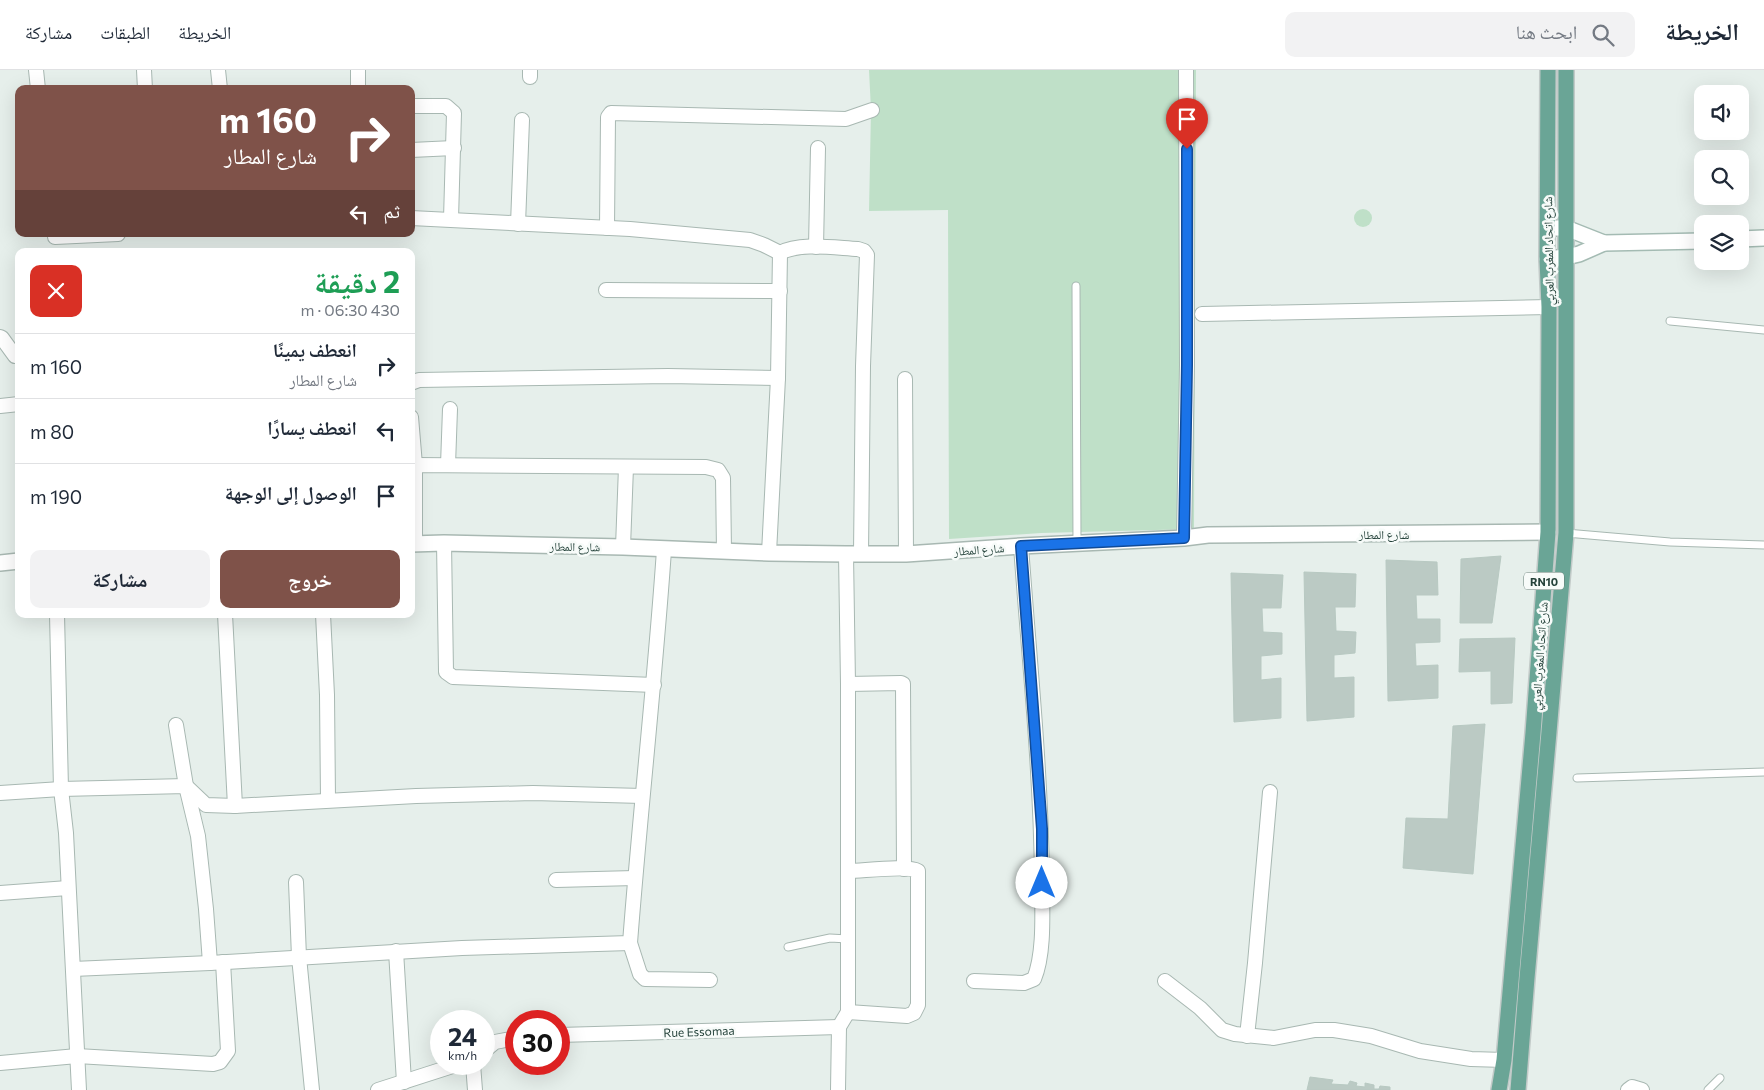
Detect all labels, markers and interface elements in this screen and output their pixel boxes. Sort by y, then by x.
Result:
search box [1285,12,1635,57]
text: الخريطة [1665,16,1739,45]
text: ابحث هنا [1516,20,1577,43]
text: مشاركة [25,21,72,43]
text: الطبقات [100,21,150,43]
text: الخريطة [178,21,231,43]
icon: search [1589,21,1617,49]
map controls [1694,85,1749,270]
button: sound [1694,85,1749,140]
text: 160 m [219,97,317,140]
pin [1166,98,1208,149]
icon: right [335,105,400,170]
icon: arrive [1173,105,1201,133]
text: شارع المطار [224,142,317,169]
button: search [1694,150,1749,205]
street label: شارع اتحاد المغرب العربي [1540,196,1560,306]
text: ثم [383,199,400,222]
icon: left [345,200,373,228]
button: layers [1694,215,1749,270]
text: 2 دقيقة [314,262,400,299]
button: close [30,265,82,317]
text: 430 m · 06:30 [300,300,400,319]
text: انعطف يمينًا [273,338,357,361]
icon: right [372,352,400,380]
text: 160 m [30,355,82,378]
text: شارع المطار [289,370,357,389]
text: انعطف يسارًا [267,416,357,439]
icon: left [372,417,400,445]
text: 80 m [30,420,74,443]
text: الوصول إلى الوجهة [225,481,357,504]
icon: arrive [372,482,400,510]
text: 190 m [30,485,82,508]
street label: شارع المطار [1358,527,1409,543]
street label: شارع المطار [549,539,601,555]
street label: شارع المطار [952,540,1005,560]
button: مشاركة [30,550,210,608]
button: خروج [220,550,400,608]
road number: RN10 [1524,572,1564,590]
street label: شارع اتحاد المغرب العربي [1528,601,1554,711]
position arrow [1015,856,1067,908]
speed limit sign: 30 [505,1010,570,1075]
text: 24 [448,1021,477,1051]
street label: Rue Essomaa [663,1023,735,1039]
text: km/h [448,1048,477,1062]

